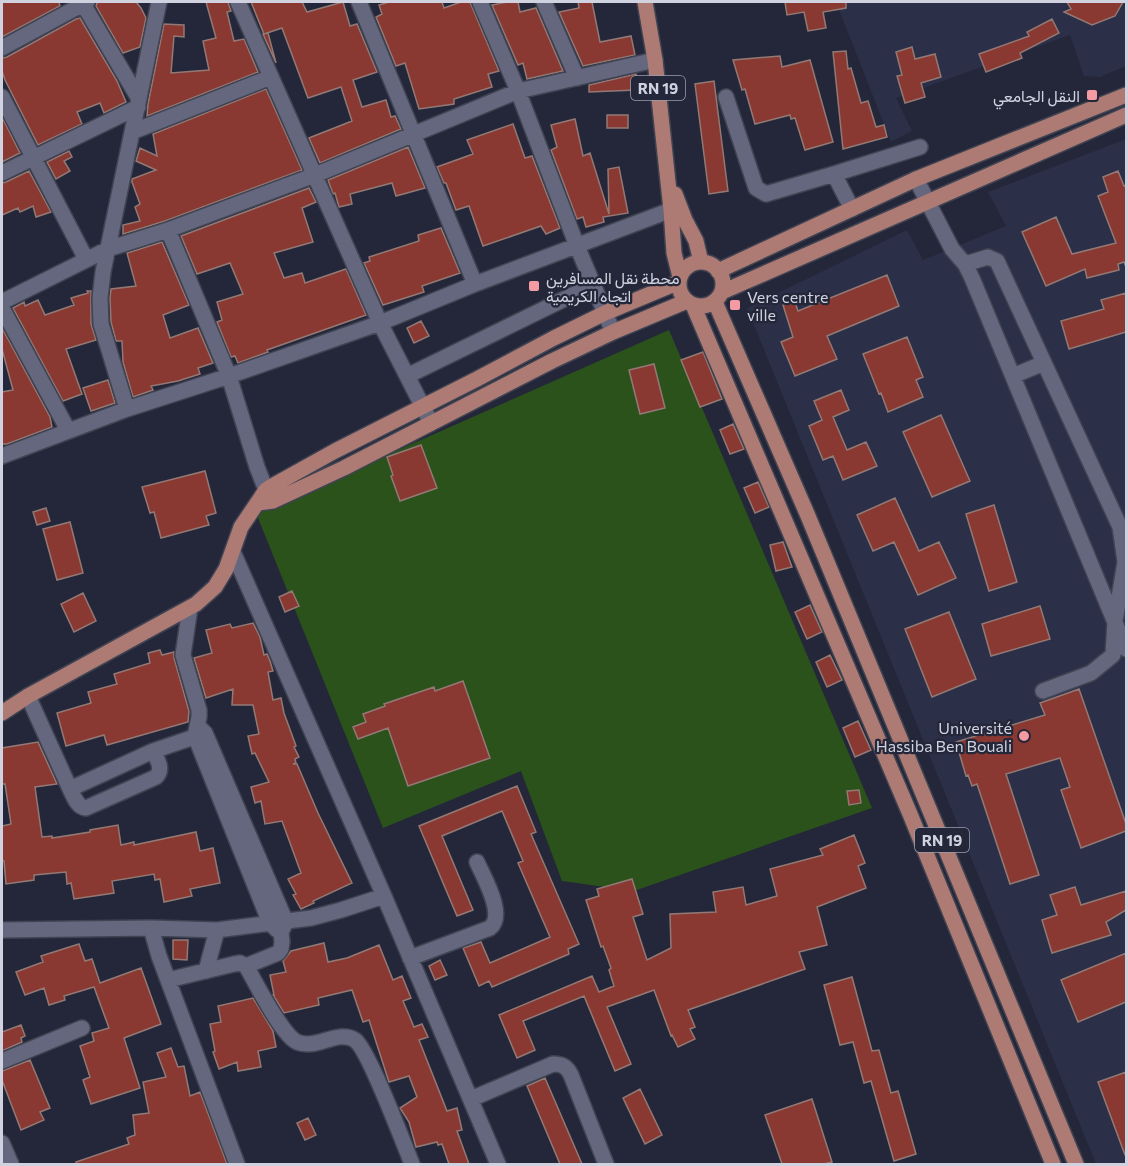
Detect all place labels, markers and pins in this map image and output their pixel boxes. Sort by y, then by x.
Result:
place label: النقل الجامعي [993,86,1080,110]
marker: النقل الجامعي [1085,88,1099,102]
place label: محطة نقل المسافرين اتجاه الكريمية [546,268,680,307]
marker: محطة نقل المسافرين اتجاه الكريمية [527,279,541,293]
place label: Vers centre ville [747,287,828,324]
marker: Vers centre ville [728,298,742,312]
place label: Université Hassiba Ben Bouali [876,718,1012,755]
marker: Université Hassiba Ben Bouali [1017,729,1031,743]

